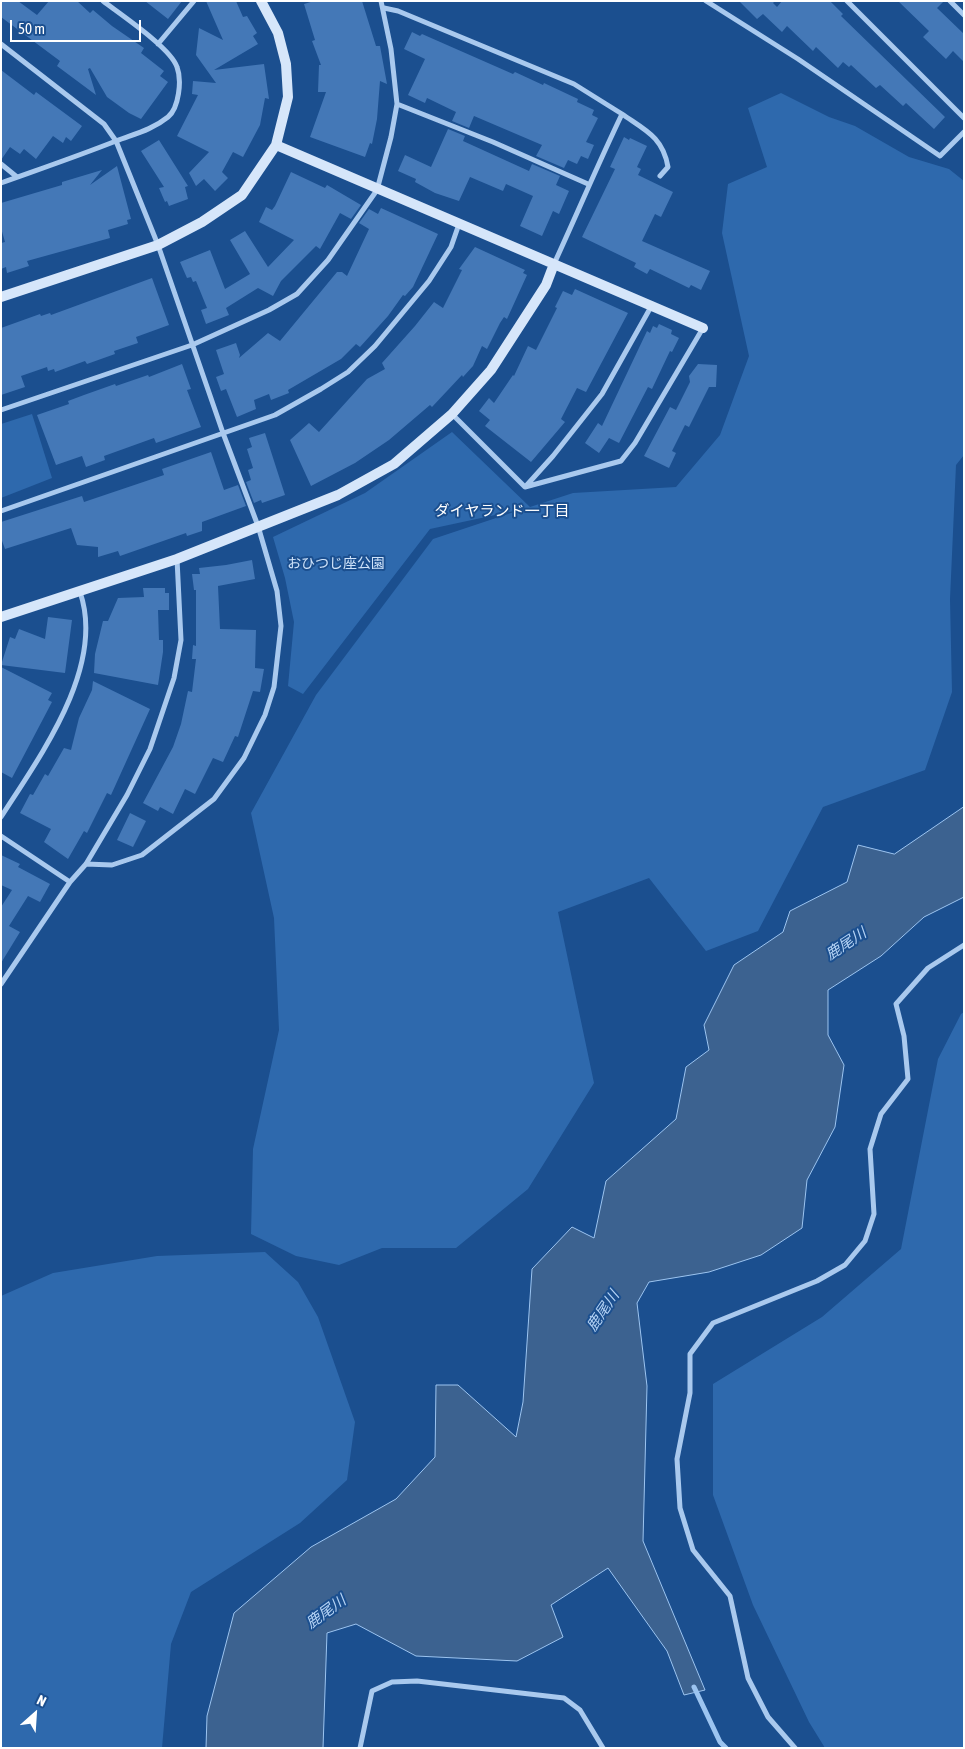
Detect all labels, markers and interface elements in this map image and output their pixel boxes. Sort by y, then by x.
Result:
scale bar [12,10,144,42]
text: 50 m [18,20,45,37]
district label: ダイヤランド一丁目 [435,502,569,520]
park label: おひつじ座公園 [287,556,385,572]
water label: 鹿尾川 [822,924,870,964]
water label: 鹿尾川 [583,1287,623,1335]
water label: 鹿尾川 [303,1591,349,1633]
north arrow [10,1689,60,1739]
text: N [34,1692,49,1710]

